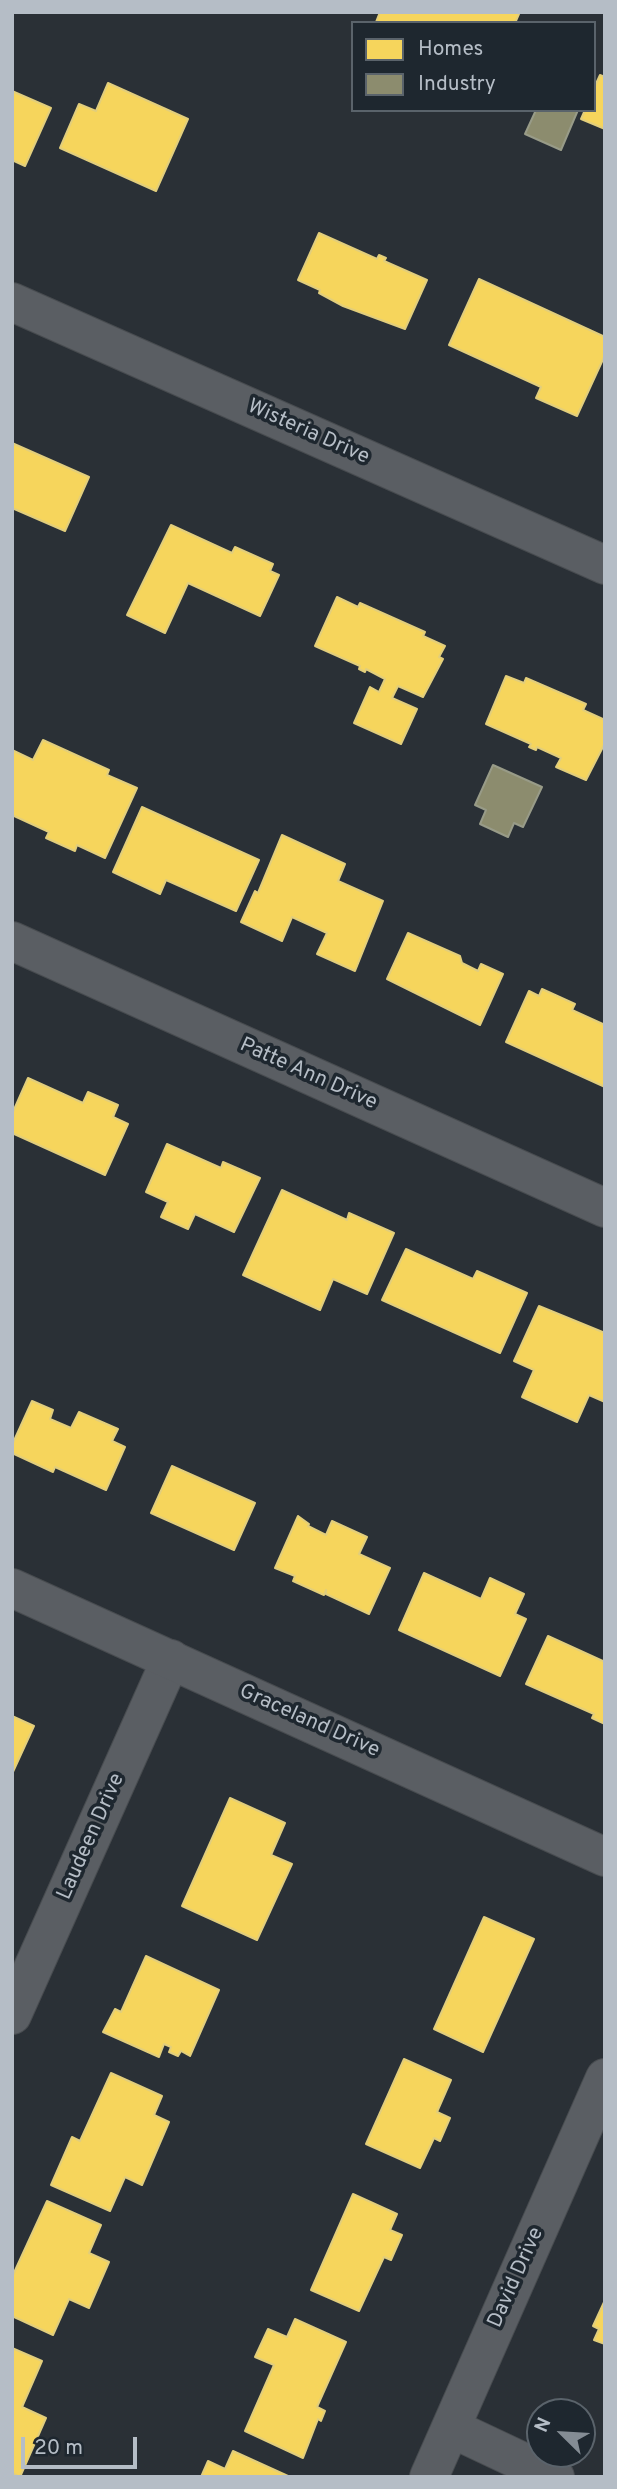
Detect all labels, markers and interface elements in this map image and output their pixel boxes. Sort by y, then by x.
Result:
legend [351,21,596,112]
text: Homes [418,36,483,63]
text: Industry [418,71,496,98]
street label: Wisteria Drive [243,395,373,471]
street label: Patte Ann Drive [235,1033,381,1117]
street label: Graceland Drive [235,1680,383,1764]
street label: Laudeen Drive [53,1770,131,1904]
street label: David Drive [484,2224,550,2332]
north arrow [526,2398,596,2468]
text: N [530,2414,557,2436]
scale bar [24,2422,140,2466]
text: 20 m [34,2435,83,2462]

